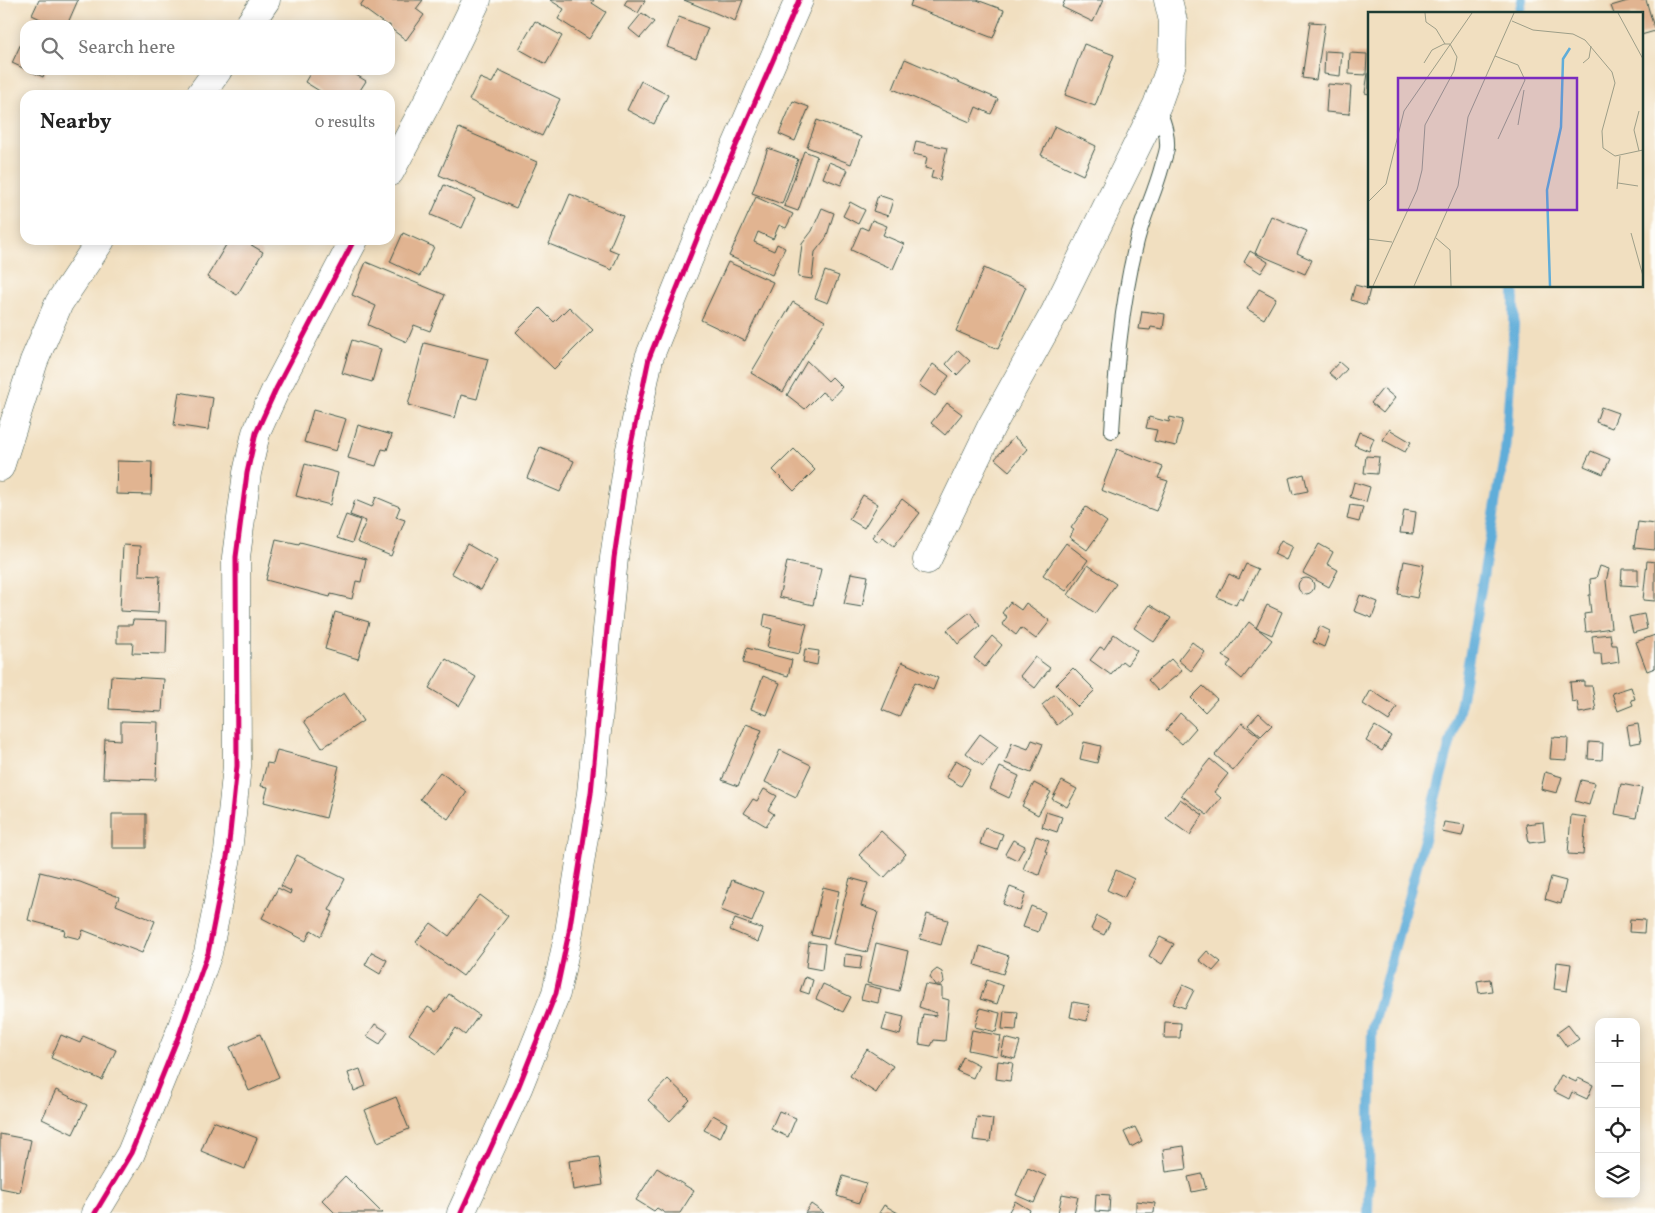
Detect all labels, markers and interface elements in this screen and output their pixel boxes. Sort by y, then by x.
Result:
inset map [1368,12,1642,288]
search box [20,20,395,75]
icon: search [38,34,66,62]
text: Search here [78,35,175,61]
text: Nearby [40,108,111,137]
text: 0 results [315,112,375,134]
map controls [1595,1018,1640,1198]
button: + [1595,1018,1640,1063]
button: − [1595,1063,1640,1108]
button: locate [1595,1108,1640,1153]
button: layers [1595,1153,1640,1198]

